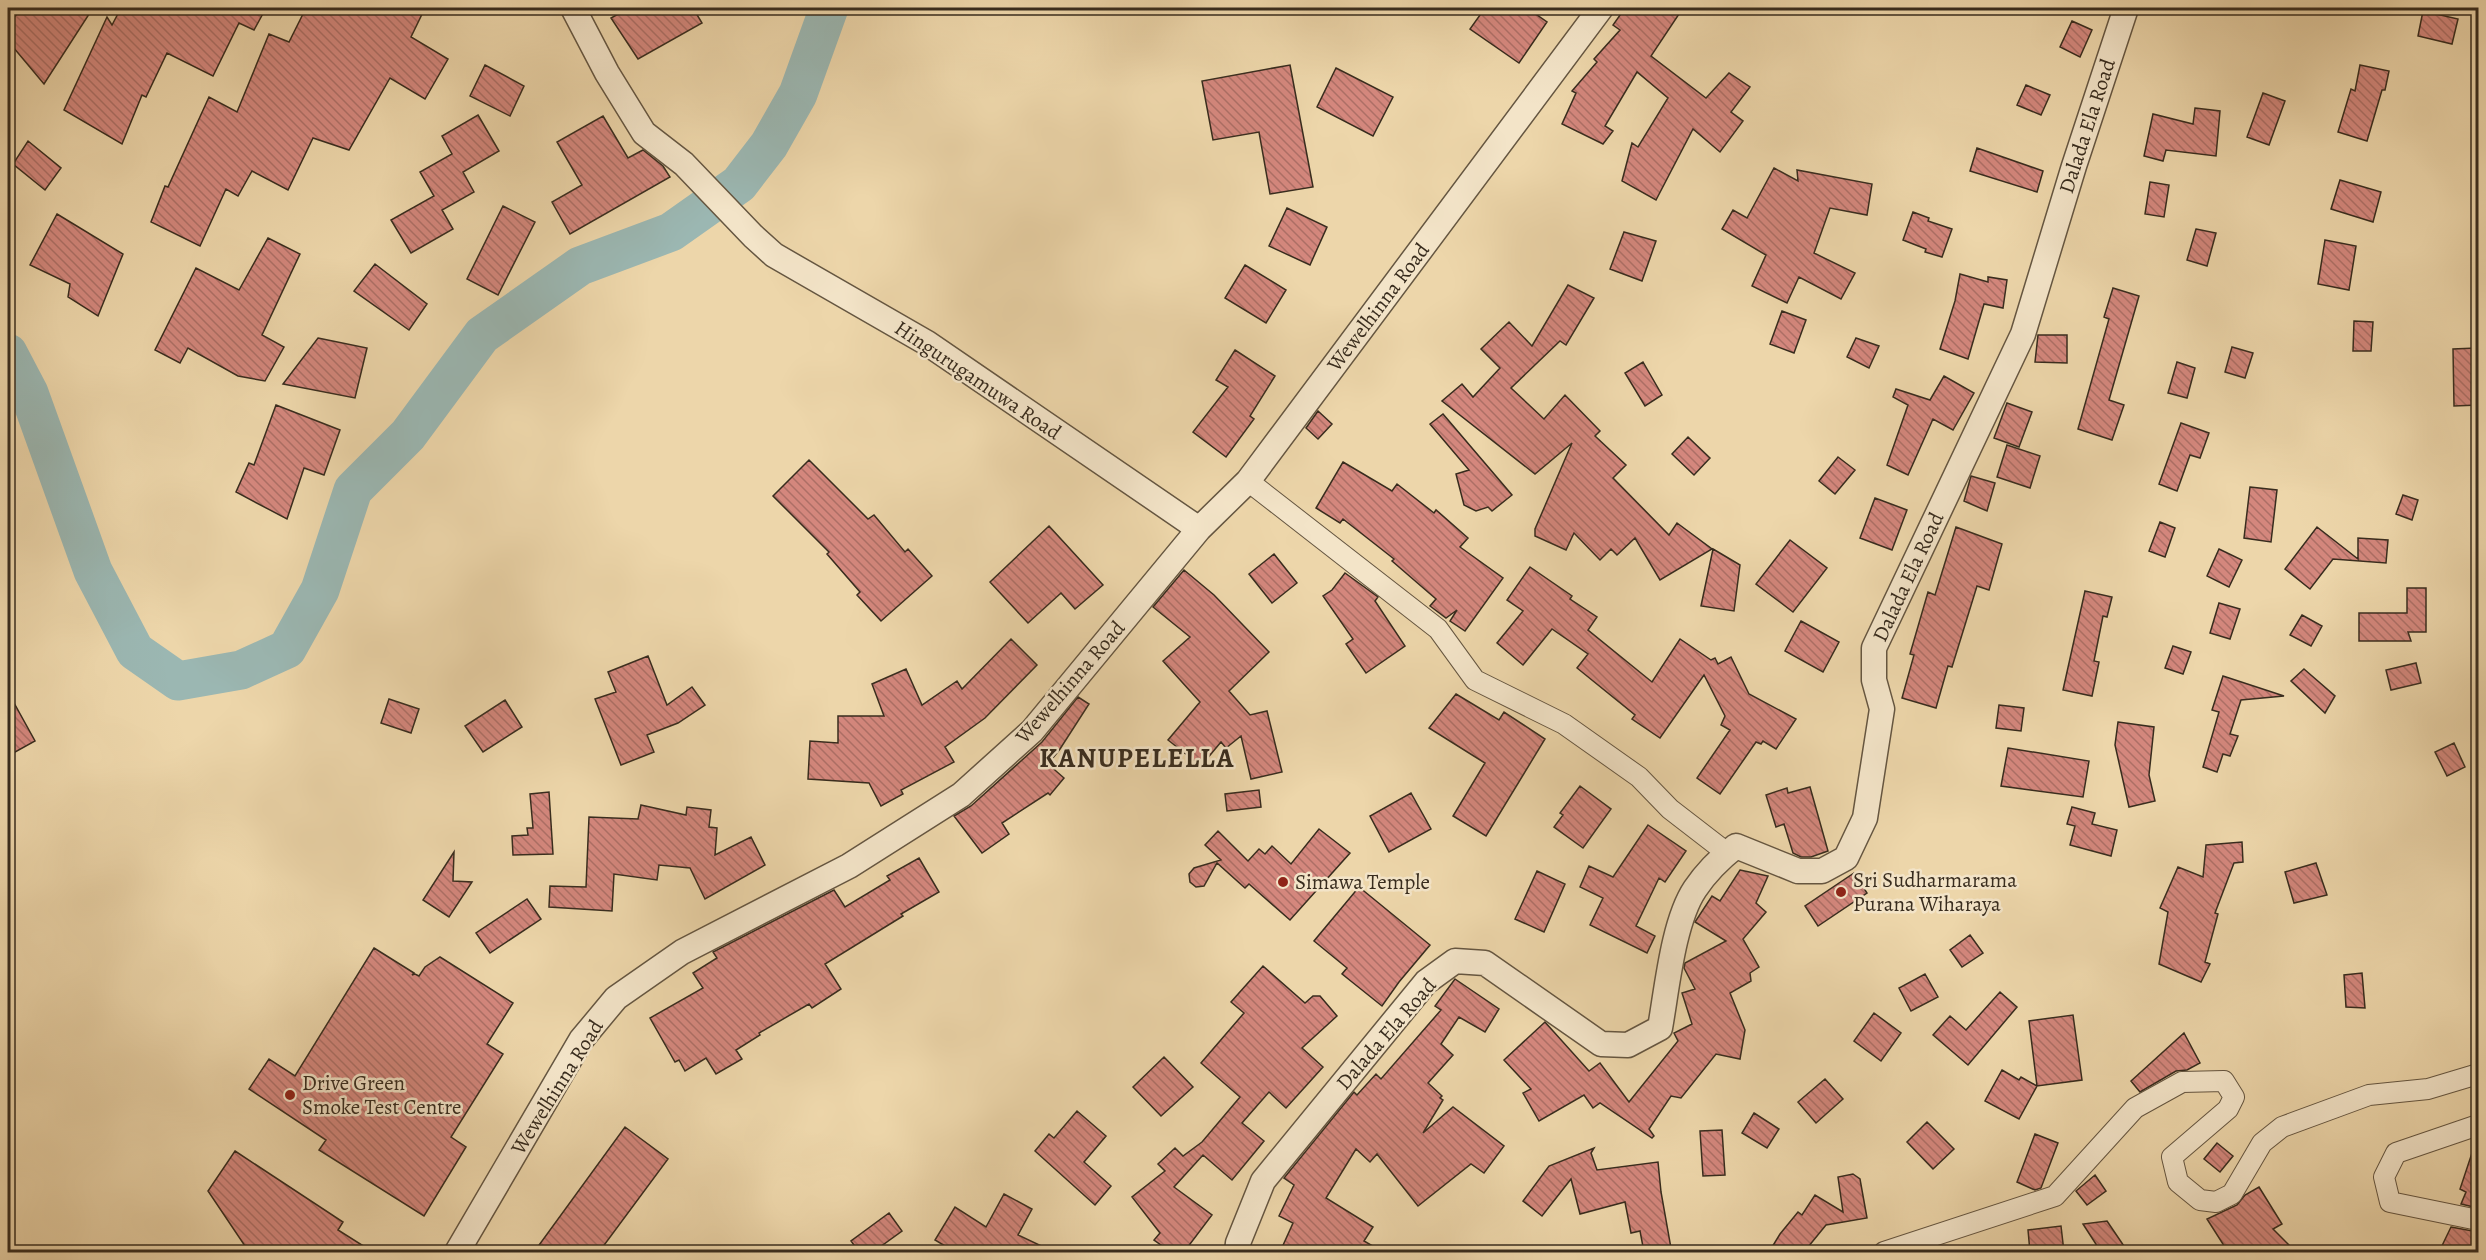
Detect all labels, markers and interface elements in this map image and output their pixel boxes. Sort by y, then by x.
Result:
street label: Dalada Ela Road [2052,54,2122,197]
street label: Wewelhinna Road [1320,236,1436,378]
street label: Hingurugamuwa Road [889,314,1067,447]
street label: Dalada Ela Road [1866,507,1951,646]
street label: Wewelhinna Road [1008,614,1132,750]
district label: KANUPELELLA [1039,740,1235,776]
place label: Sri Sudharmarama Purana Wiharaya [1853,866,2017,918]
place label: Simawa Temple [1295,868,1430,896]
marker: Simawa Temple [1276,875,1290,889]
marker: Sri Sudharmarama Purana Wiharaya [1834,885,1848,899]
street label: Dalada Ela Road [1330,971,1443,1096]
street label: Wewelhinna Road [504,1014,610,1161]
place label: Drive Green Smoke Test Centre [302,1069,461,1121]
marker: Drive Green Smoke Test Centre [283,1088,297,1102]

